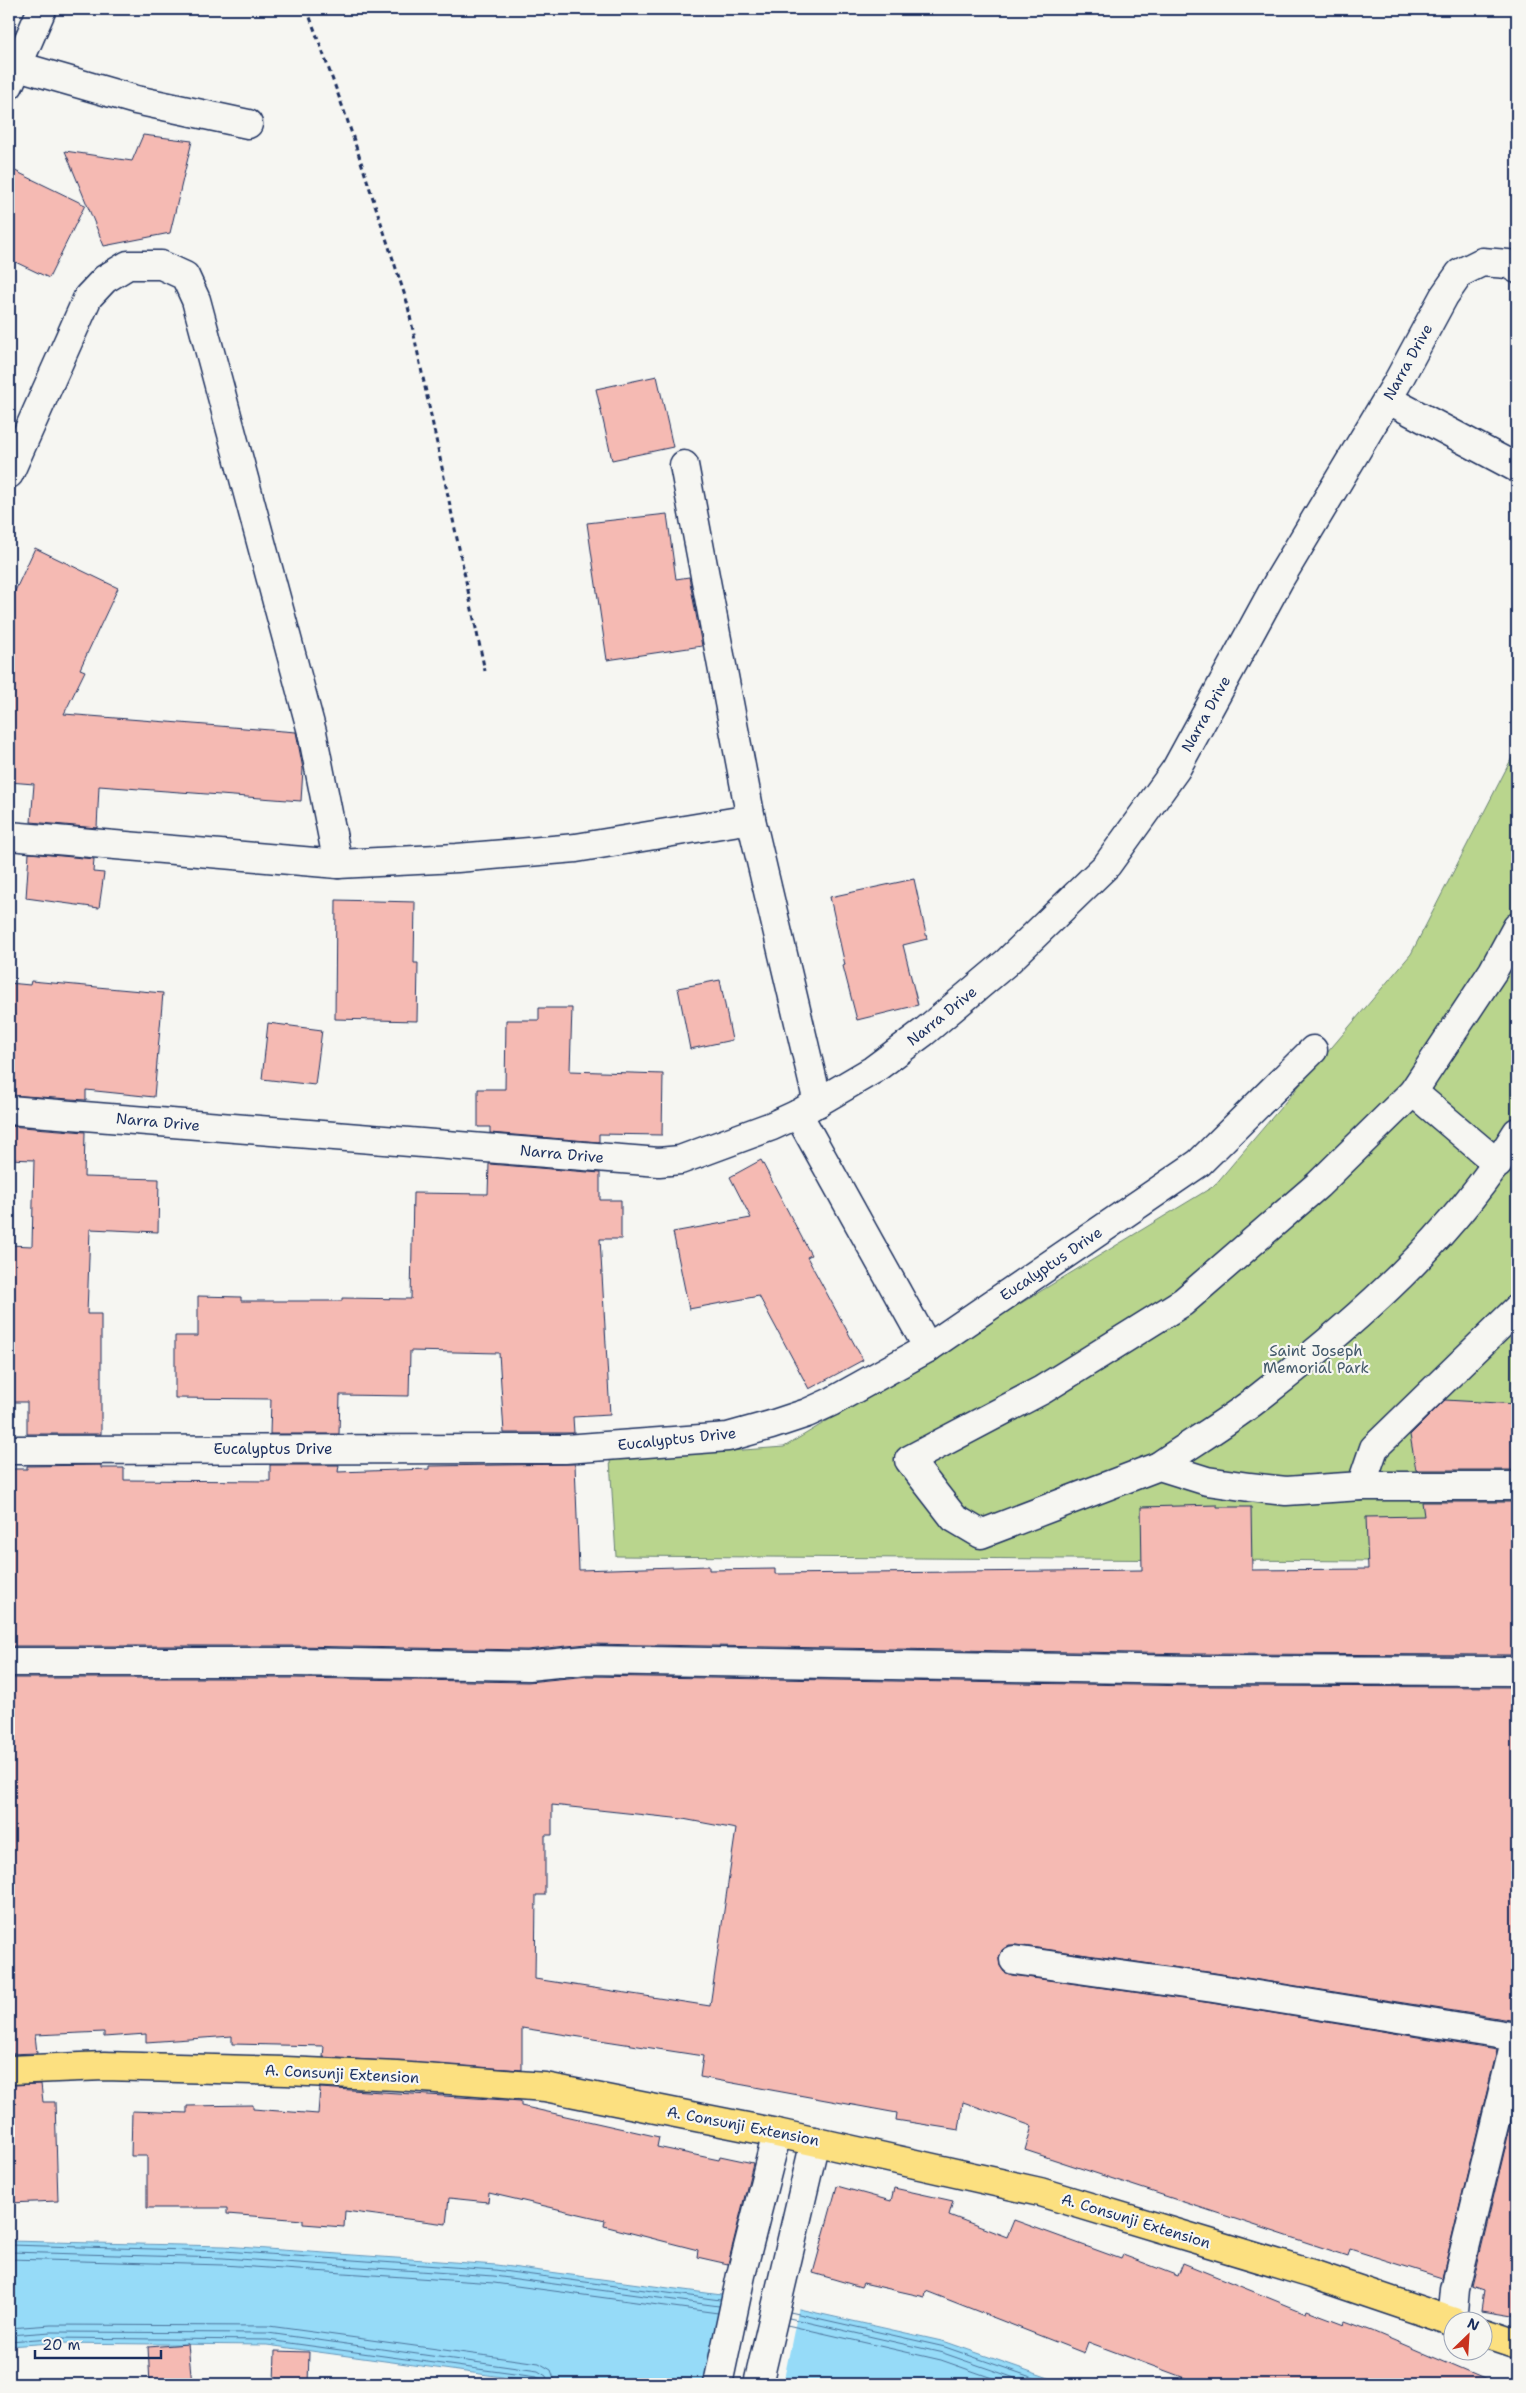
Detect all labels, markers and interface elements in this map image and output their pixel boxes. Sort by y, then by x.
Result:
street label: Narra Drive [1379,320,1437,404]
street label: Narra Drive [1177,672,1235,756]
street label: Narra Drive [903,982,981,1050]
street label: Narra Drive [115,1108,201,1136]
street label: Narra Drive [519,1140,605,1168]
street label: Eucalyptus Drive [996,1222,1106,1306]
park label: Saint Joseph Memorial Park [1263,1341,1369,1378]
street label: Eucalyptus Drive [617,1423,737,1455]
street label: Eucalyptus Drive [213,1439,333,1459]
street label: A. Consunji Extension [264,2060,420,2088]
street label: A. Consunji Extension [665,2101,821,2151]
street label: A. Consunji Extension [1059,2189,1213,2253]
north arrow [1444,2310,1494,2360]
text: N [1465,2314,1482,2335]
scale bar [35,2328,161,2360]
text: 20 m [42,2335,81,2355]

